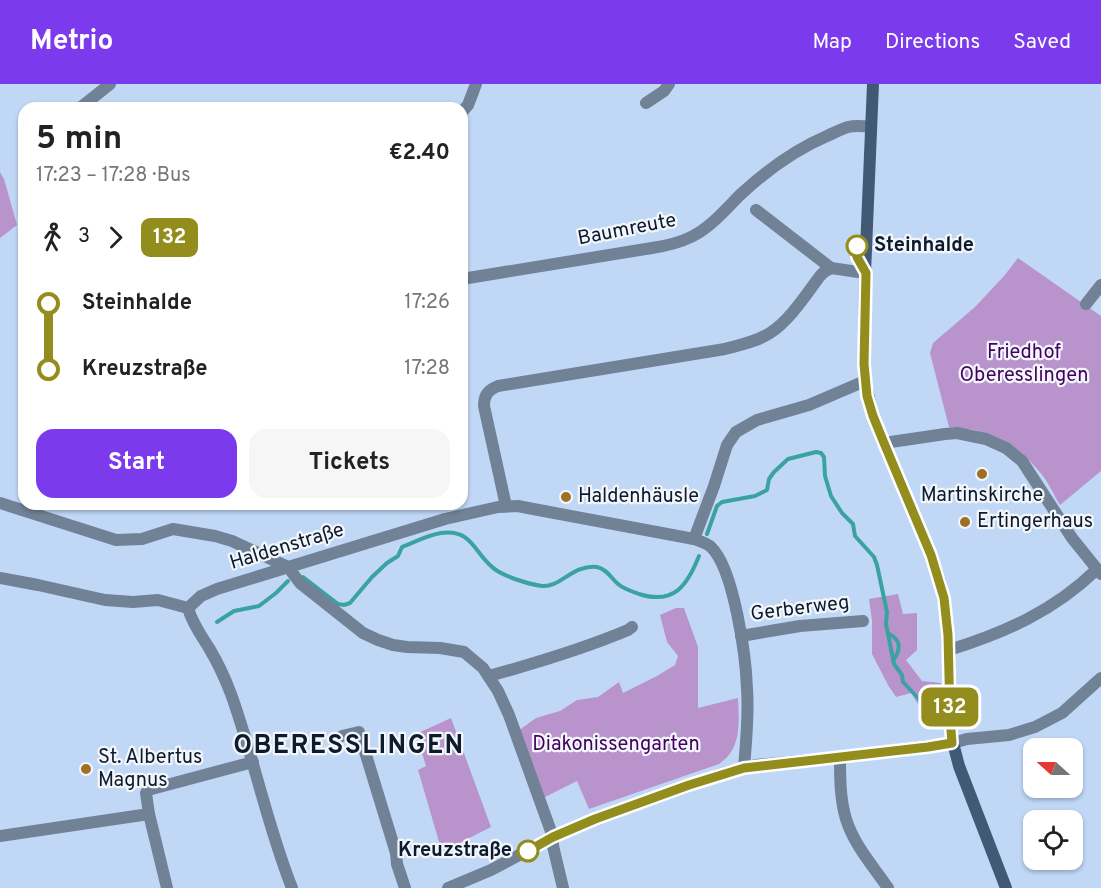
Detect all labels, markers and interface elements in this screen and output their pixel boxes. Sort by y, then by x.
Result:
text: Metrio [30,24,113,60]
text: Map [812,29,852,56]
text: Directions [885,29,980,56]
text: Saved [1013,29,1071,56]
text: 5 min [36,119,122,161]
text: €2.40 [389,140,450,167]
text: 17:23 – 17:28 · Bus [36,163,191,189]
street label: Baumreute [576,208,678,252]
icon: walk [36,221,69,254]
icon: forward [99,221,132,254]
text: 3 [78,224,90,250]
text: 132 [153,224,186,251]
place label: Steinhalde [874,233,974,259]
marker: Steinhalde [846,235,868,257]
text: Steinhalde [82,290,192,317]
text: 17:26 [404,290,450,316]
park label: Friedhof Oberesslingen [960,340,1088,389]
text: Kreuzstraße [82,356,207,383]
text: 17:28 [404,356,450,382]
button: Start [36,429,237,498]
button: Tickets [249,429,450,498]
marker: Martinskirche [975,467,989,481]
place label: Martinskirche [921,483,1043,509]
place label: Haldenhäusle [578,484,699,510]
marker: Haldenhäusle [559,490,573,504]
place label: Ertingerhaus [977,509,1093,535]
marker: Ertingerhaus [958,515,972,529]
street label: Haldenstraße [227,517,347,577]
street label: Gerberweg [749,590,851,628]
line badge: 132 [916,688,984,726]
text: 132 [933,694,967,721]
district label: OBERESSLINGEN [233,730,465,763]
park label: Diakonissengarten [532,732,700,758]
north arrow [1023,738,1083,798]
map controls [1023,738,1083,870]
place label: St. Albertus Magnus [98,745,202,794]
marker: St. Albertus Magnus [79,762,93,776]
button: locate [1023,810,1083,870]
place label: Kreuzstraße [398,838,512,864]
marker: Kreuzstraße [517,840,539,862]

